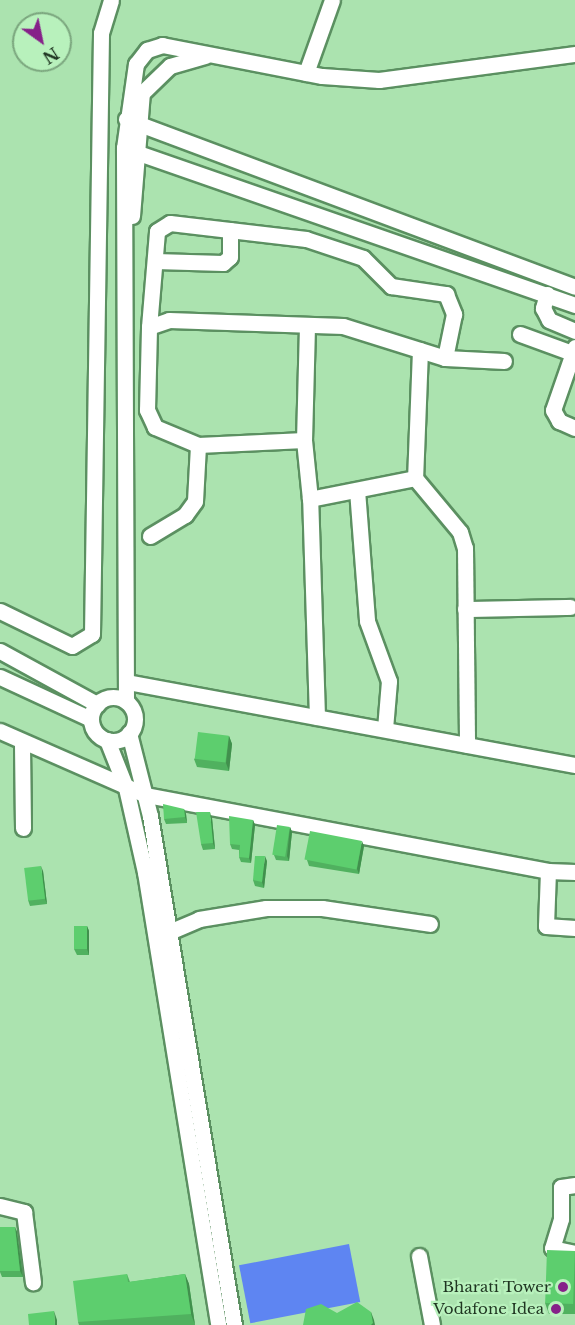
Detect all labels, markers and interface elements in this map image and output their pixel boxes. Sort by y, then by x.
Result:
north arrow [12,12,72,72]
text: N [39,43,62,68]
place label: Bharati Tower [442,1278,551,1296]
marker: Bharati Tower [556,1280,570,1294]
place label: Vodafone Idea [433,1300,544,1318]
marker: Vodafone Idea [549,1302,563,1316]

